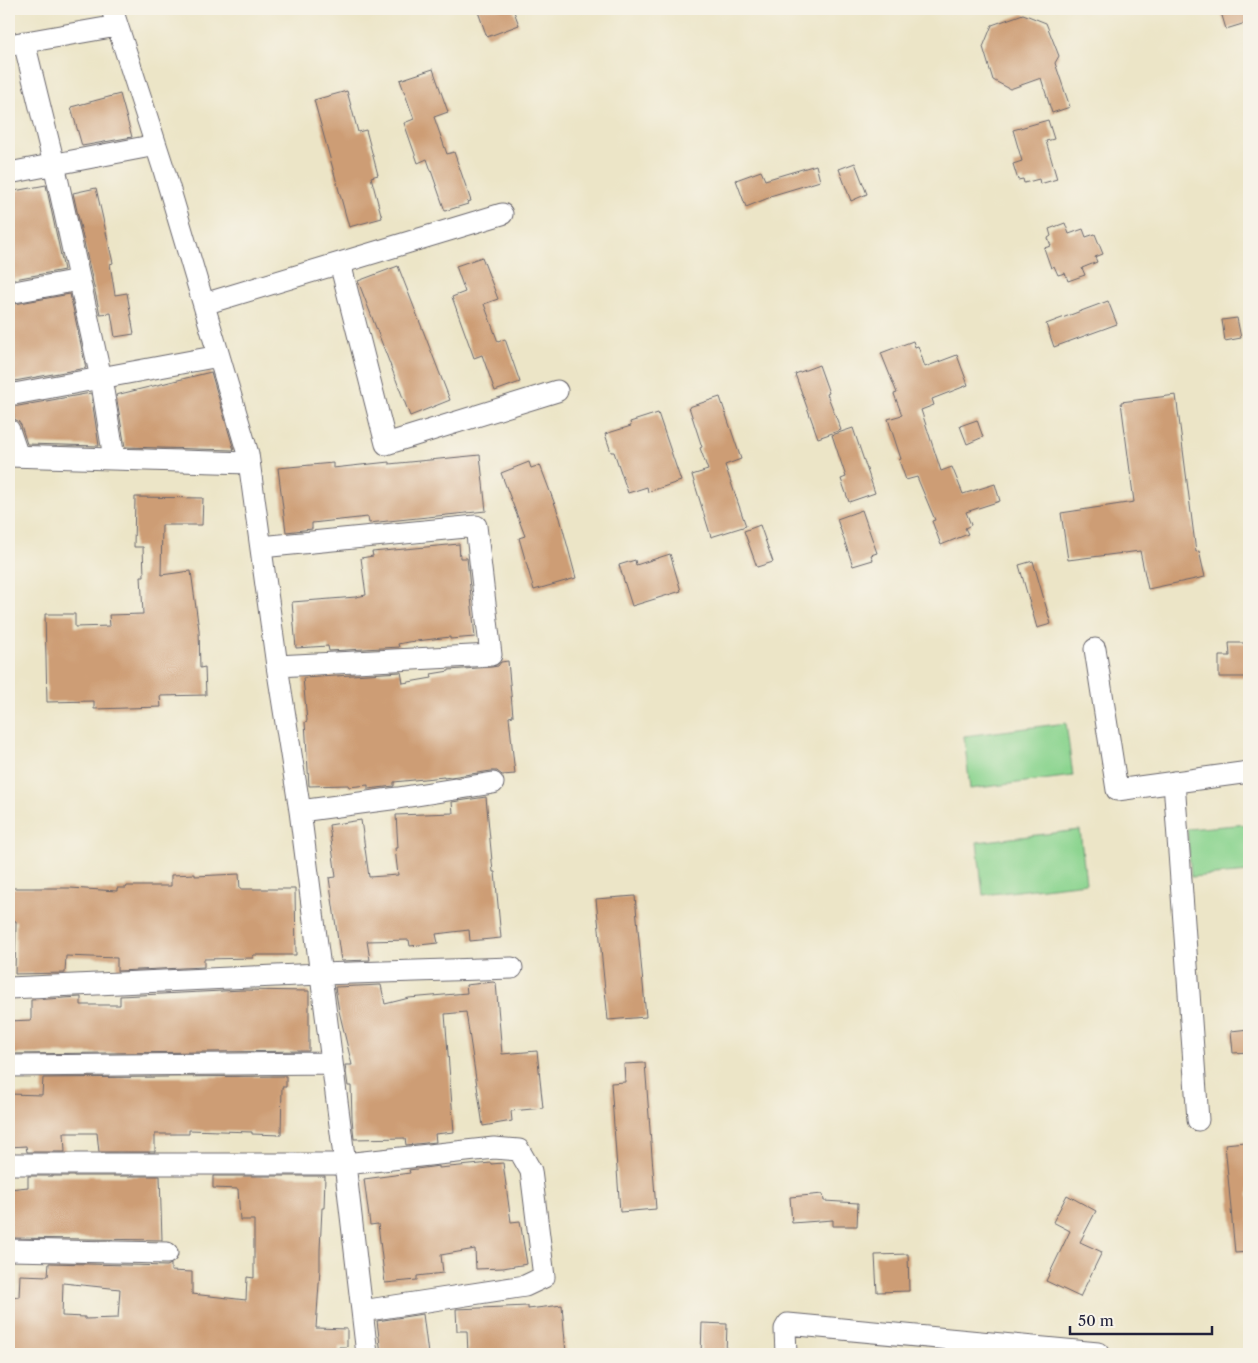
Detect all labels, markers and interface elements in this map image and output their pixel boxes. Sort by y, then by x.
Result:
scale bar [1070,1303,1213,1335]
text: 50 m [1078,1311,1114,1330]

